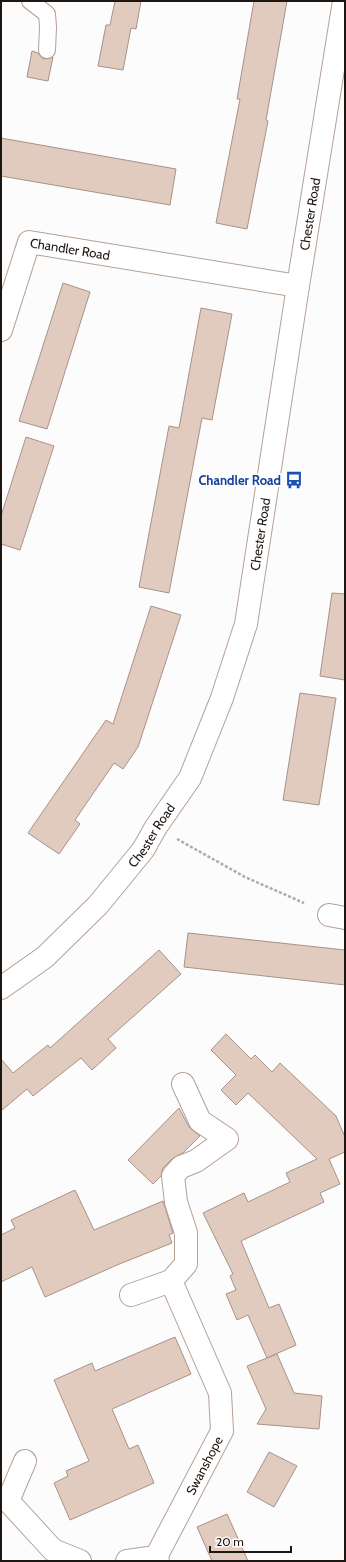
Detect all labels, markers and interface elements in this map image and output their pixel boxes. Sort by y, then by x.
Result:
street label: Chester Road [296,177,323,252]
street label: Chandler Road [29,234,111,263]
bus stop icon: Chandler Road [284,470,304,490]
place label: Chandler Road [198,472,281,488]
street label: Chester Road [246,497,273,572]
street label: Chester Road [124,800,178,870]
street label: Swanshope [182,1433,226,1497]
scale bar [210,1528,291,1554]
text: 20 m [216,1534,244,1549]

